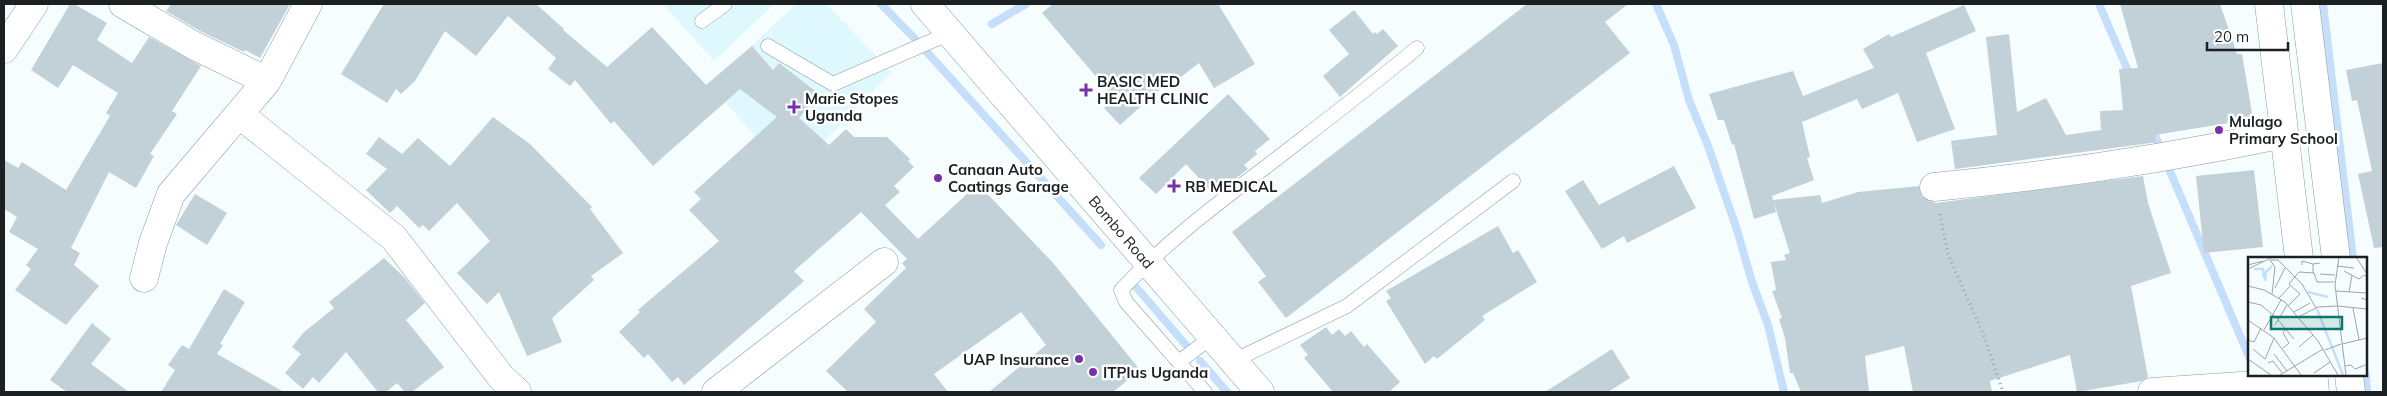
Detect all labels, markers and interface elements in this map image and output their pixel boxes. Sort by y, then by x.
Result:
scale bar [2207,20,2288,52]
text: 20 m [2214,27,2249,46]
place label: BASIC MED HEALTH CLINIC [1097,72,1209,108]
marker: BASIC MED HEALTH CLINIC [1079,83,1093,97]
place label: Marie Stopes Uganda [805,89,899,125]
marker: Marie Stopes Uganda [787,100,801,114]
place label: Mulago Primary School [2229,112,2338,148]
marker: Mulago Primary School [2213,124,2225,136]
place label: Canaan Auto Coatings Garage [948,160,1069,196]
marker: Canaan Auto Coatings Garage [932,172,944,184]
place label: RB MEDICAL [1185,177,1278,196]
marker: RB MEDICAL [1167,179,1181,193]
street label: Bombo Road [1085,191,1158,272]
inset map [2248,257,2367,376]
place label: UAP Insurance [963,350,1069,369]
marker: UAP Insurance [1073,353,1085,365]
place label: ITPlus Uganda [1103,363,1208,382]
marker: ITPlus Uganda [1087,366,1099,378]

